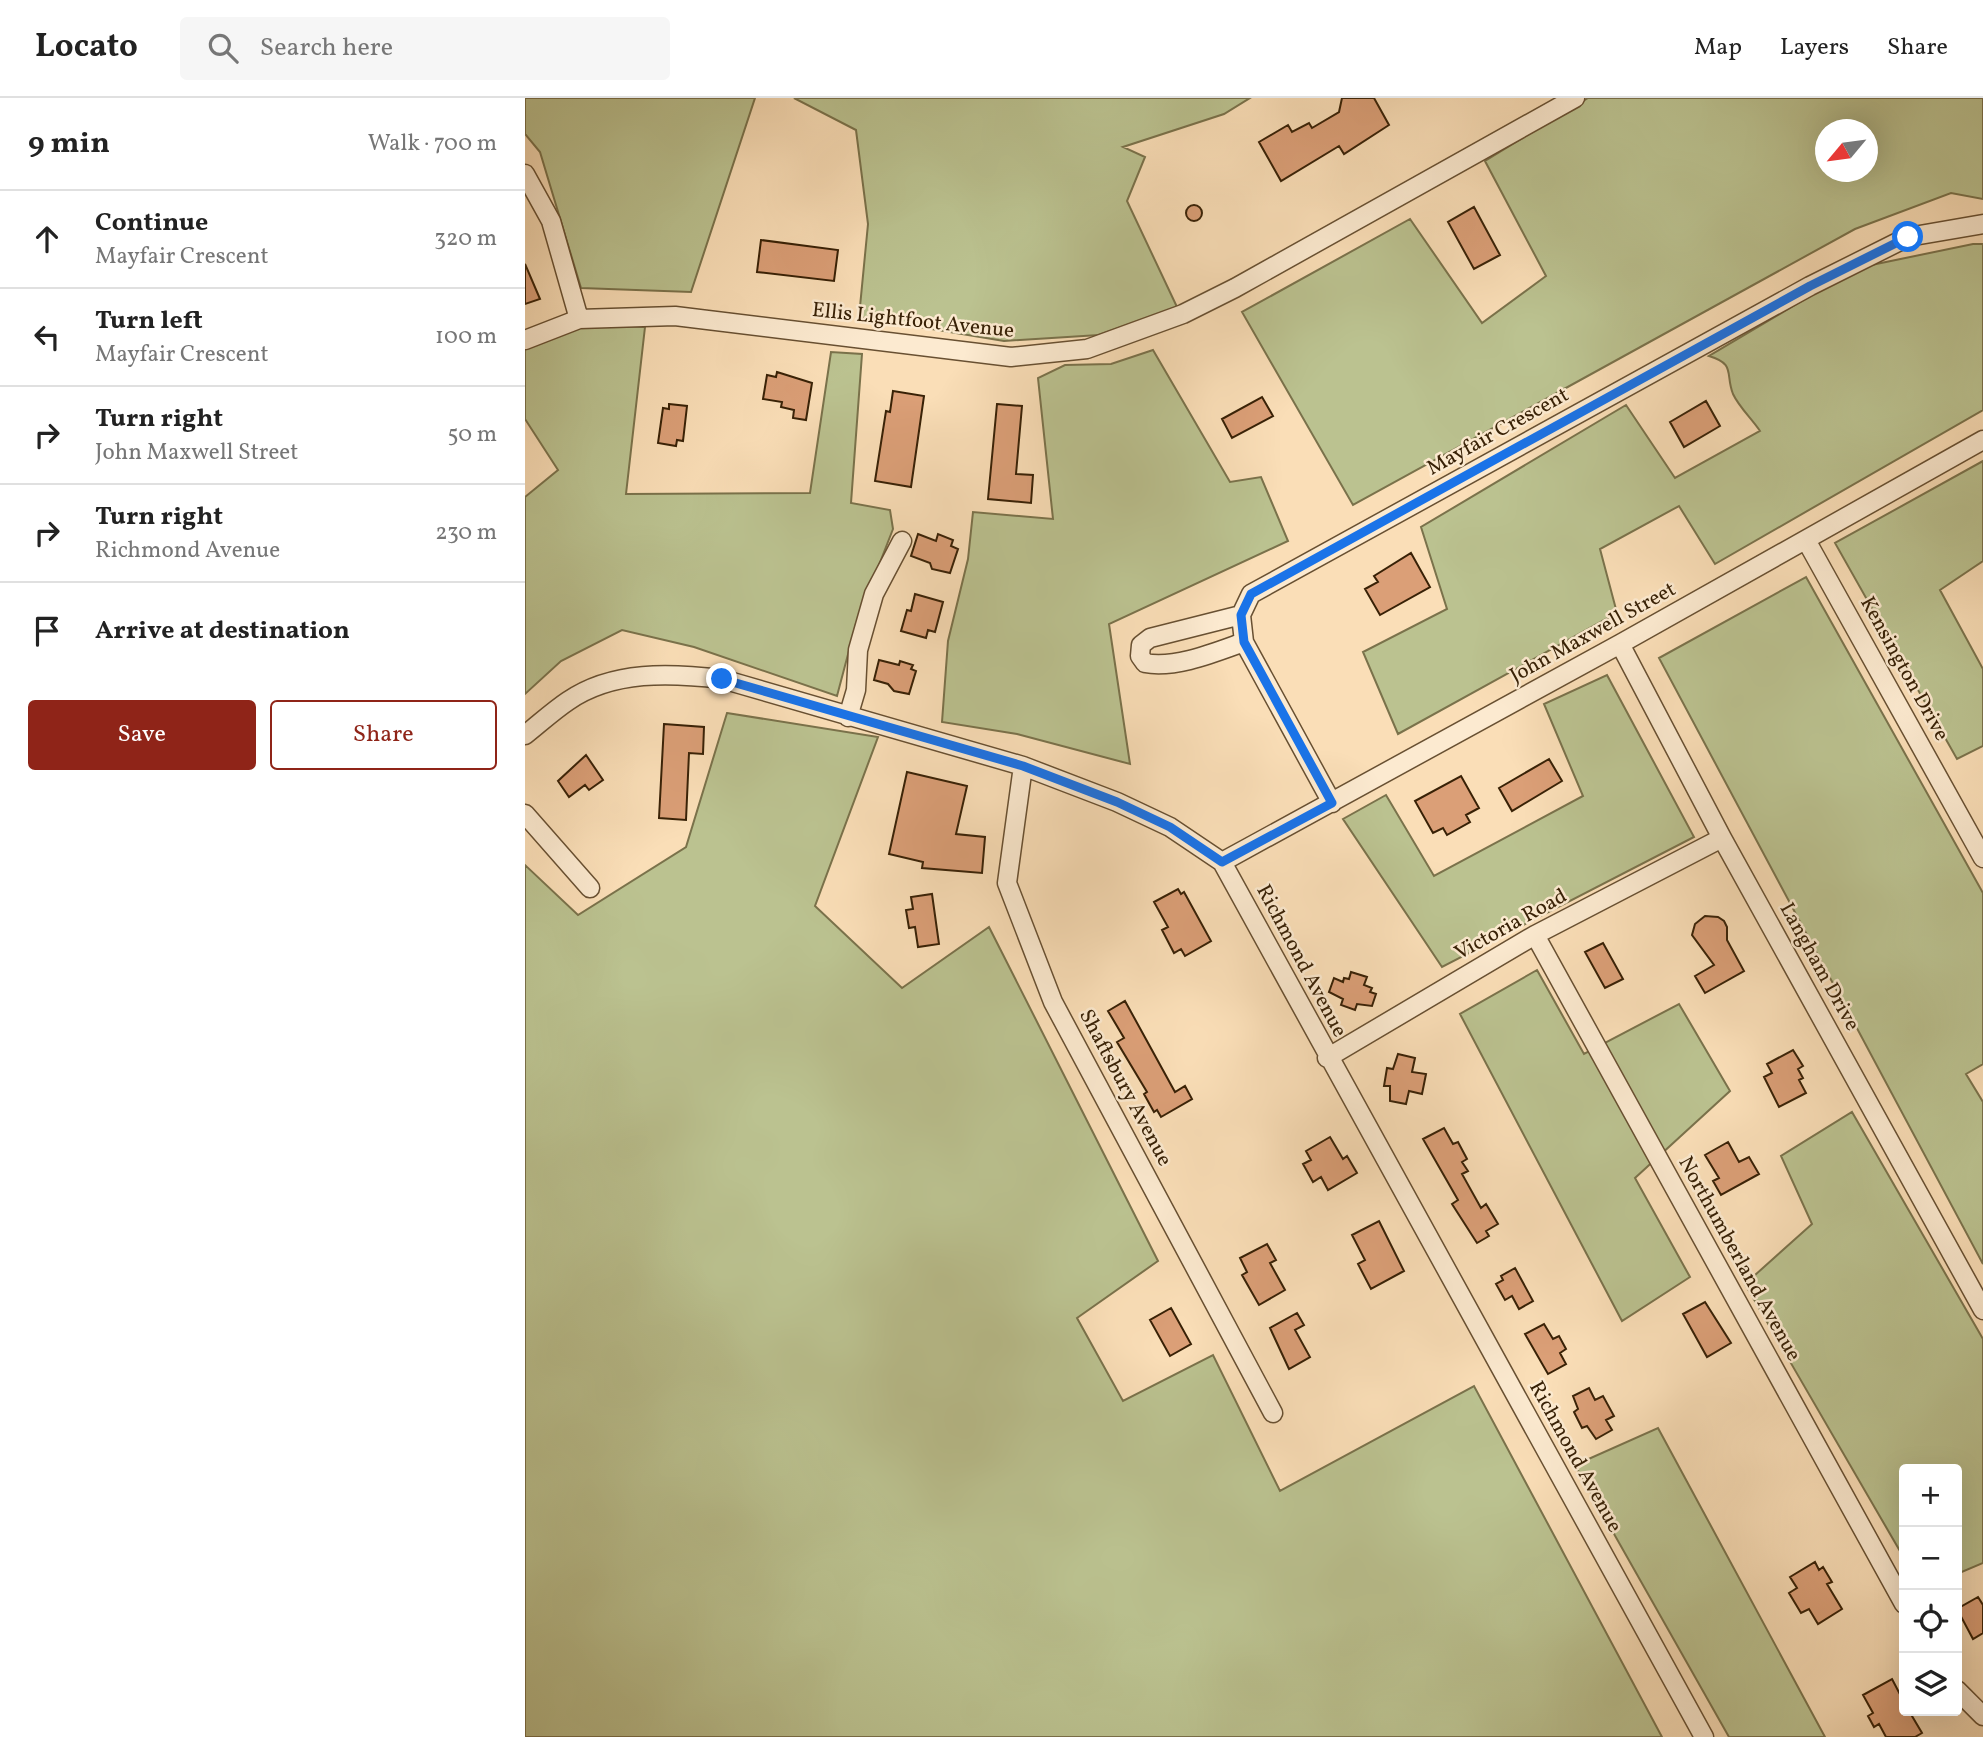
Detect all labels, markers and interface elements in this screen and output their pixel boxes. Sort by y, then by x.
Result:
search box [180,17,670,80]
text: Locato [35,25,138,71]
icon: search [204,29,242,67]
text: Search here [260,30,393,66]
text: Map [1694,31,1742,65]
text: Layers [1780,31,1849,65]
text: Share [1887,31,1948,65]
north arrow [1815,119,1878,182]
text: 9 min [28,123,110,165]
text: Walk · 700 m [368,128,497,160]
text: Continue [95,205,208,241]
icon: ahead [28,220,66,258]
route start [1892,221,1923,252]
text: 320 m [434,223,497,255]
text: Mayfair Crescent [95,241,269,273]
street label: Ellis Lightfoot Avenue [810,296,1016,346]
text: Turn left [95,303,203,339]
icon: left [28,318,66,356]
text: 100 m [435,321,497,353]
text: Mayfair Crescent [95,339,269,371]
street label: Mayfair Crescent [1422,381,1574,483]
text: Turn right [95,401,223,437]
icon: right [28,416,66,454]
text: 50 m [448,419,497,451]
text: John Maxwell Street [95,437,298,469]
text: Turn right [95,499,223,535]
icon: right [28,514,66,552]
text: 230 m [435,517,497,549]
text: Richmond Avenue [95,535,280,567]
street label: John Maxwell Street [1505,575,1681,691]
street label: Kensington Drive [1852,592,1956,746]
icon: arrive [28,612,66,650]
text: Arrive at destination [95,613,350,649]
route end [706,663,737,694]
button: Save [28,700,256,770]
button: Share [270,700,497,770]
street label: Richmond Avenue [1249,880,1354,1042]
street label: Victoria Road [1449,882,1573,968]
street label: Langham Drive [1772,898,1866,1036]
street label: Shaftsbury Avenue [1071,1004,1179,1172]
street label: Northumberland Avenue [1671,1151,1807,1367]
street label: Richmond Avenue [1521,1376,1629,1538]
map controls [1899,1464,1962,1716]
button: + [1899,1464,1962,1527]
button: − [1899,1527,1962,1590]
button: locate [1899,1590,1962,1653]
button: layers [1899,1653,1962,1716]

